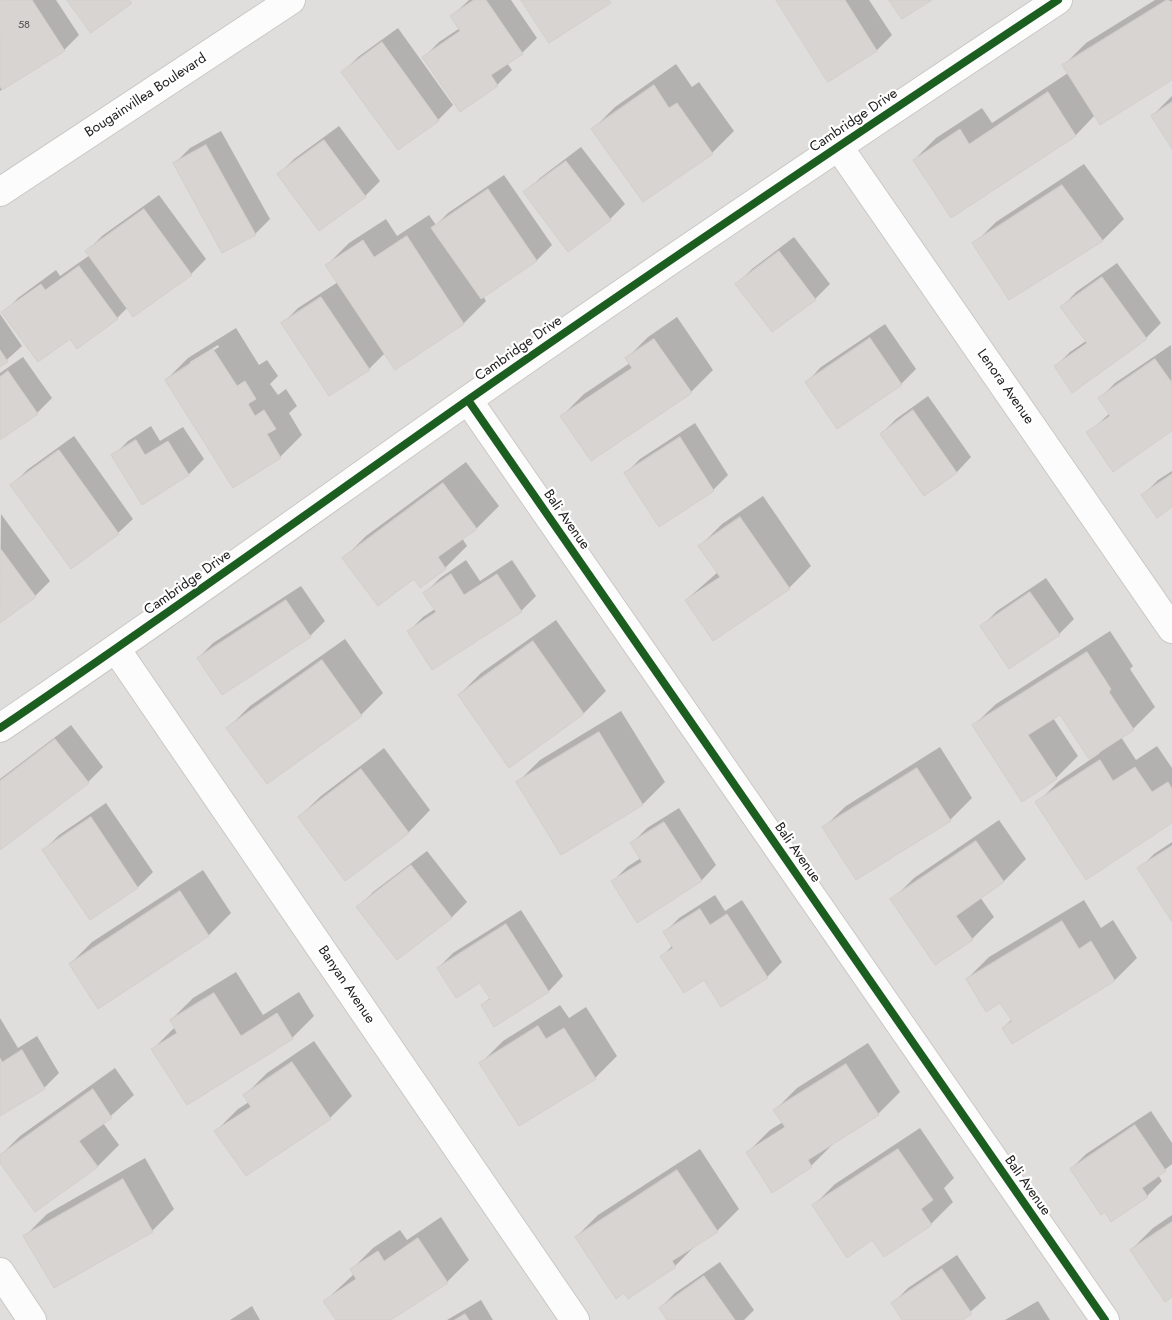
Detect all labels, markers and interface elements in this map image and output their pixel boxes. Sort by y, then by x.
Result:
house number: 58 [18,18,30,32]
street label: Bougainvillea Boulevard [82,50,210,142]
street label: Cambridge Drive [807,85,901,157]
street label: Cambridge Drive [472,313,566,385]
street label: Lenora Avenue [973,346,1037,428]
street label: Bali Avenue [539,487,593,553]
street label: Cambridge Drive [141,547,235,619]
street label: Bali Avenue [770,820,824,886]
street label: Banyan Avenue [314,943,378,1027]
street label: Bali Avenue [1000,1153,1054,1219]

